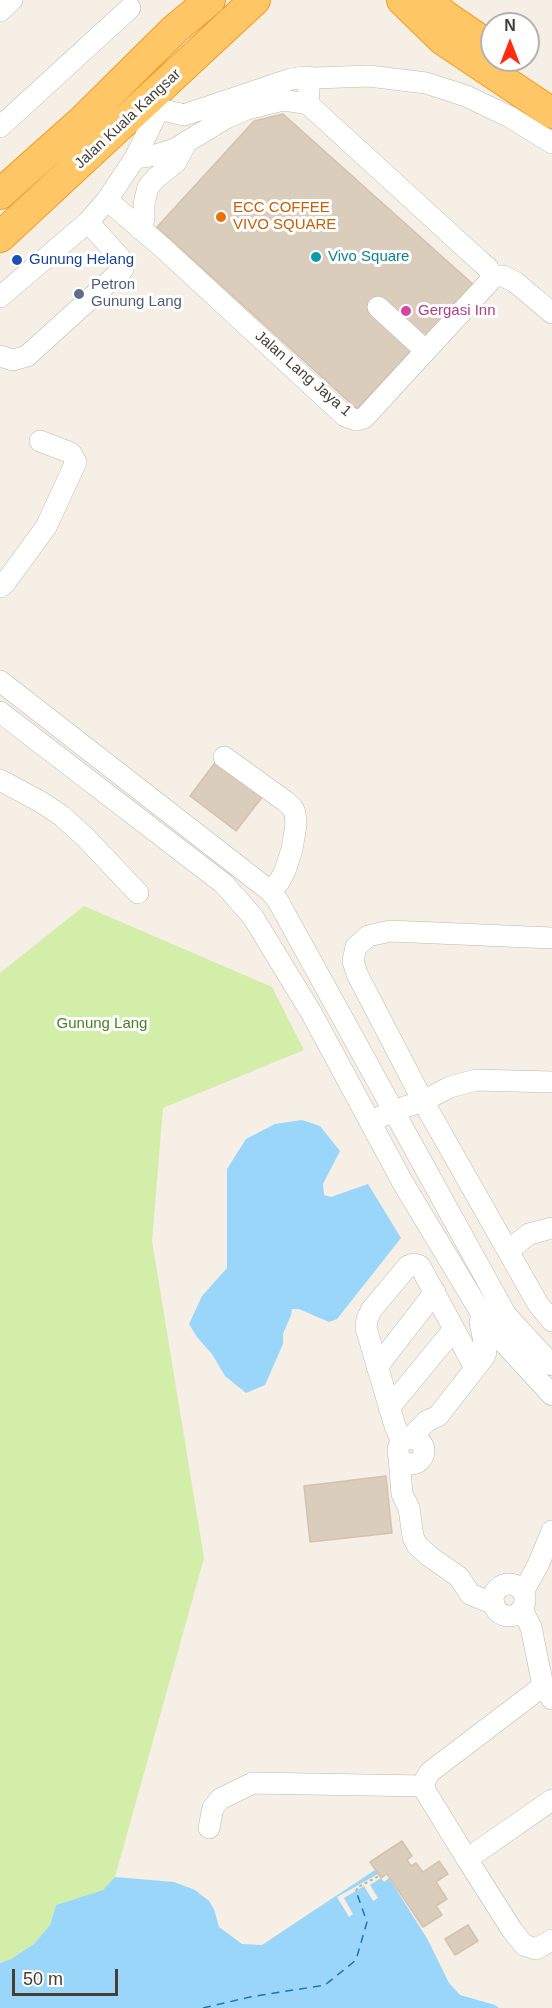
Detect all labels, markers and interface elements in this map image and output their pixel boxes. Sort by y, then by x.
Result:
north arrow [480,12,540,72]
text: N [504,17,516,34]
street label: Jalan Kuala Kangsar [71,65,185,173]
place label: ECC COFFEE VIVO SQUARE [233,199,336,234]
marker: ECC COFFEE VIVO SQUARE [214,210,228,224]
place label: Vivo Square [328,248,409,266]
marker: Vivo Square [309,250,323,264]
place label: Gunung Helang [29,251,134,269]
marker: Gunung Helang [10,253,24,267]
place label: Petron Gunung Lang [91,276,182,311]
marker: Petron Gunung Lang [72,287,86,301]
place label: Gergasi Inn [418,302,496,320]
marker: Gergasi Inn [399,304,413,318]
street label: Jalan Lang Jaya 1 [251,327,355,421]
park label: Gunung Lang [57,1015,147,1033]
scale bar [15,1957,122,1995]
text: 50 m [23,1969,63,1989]

